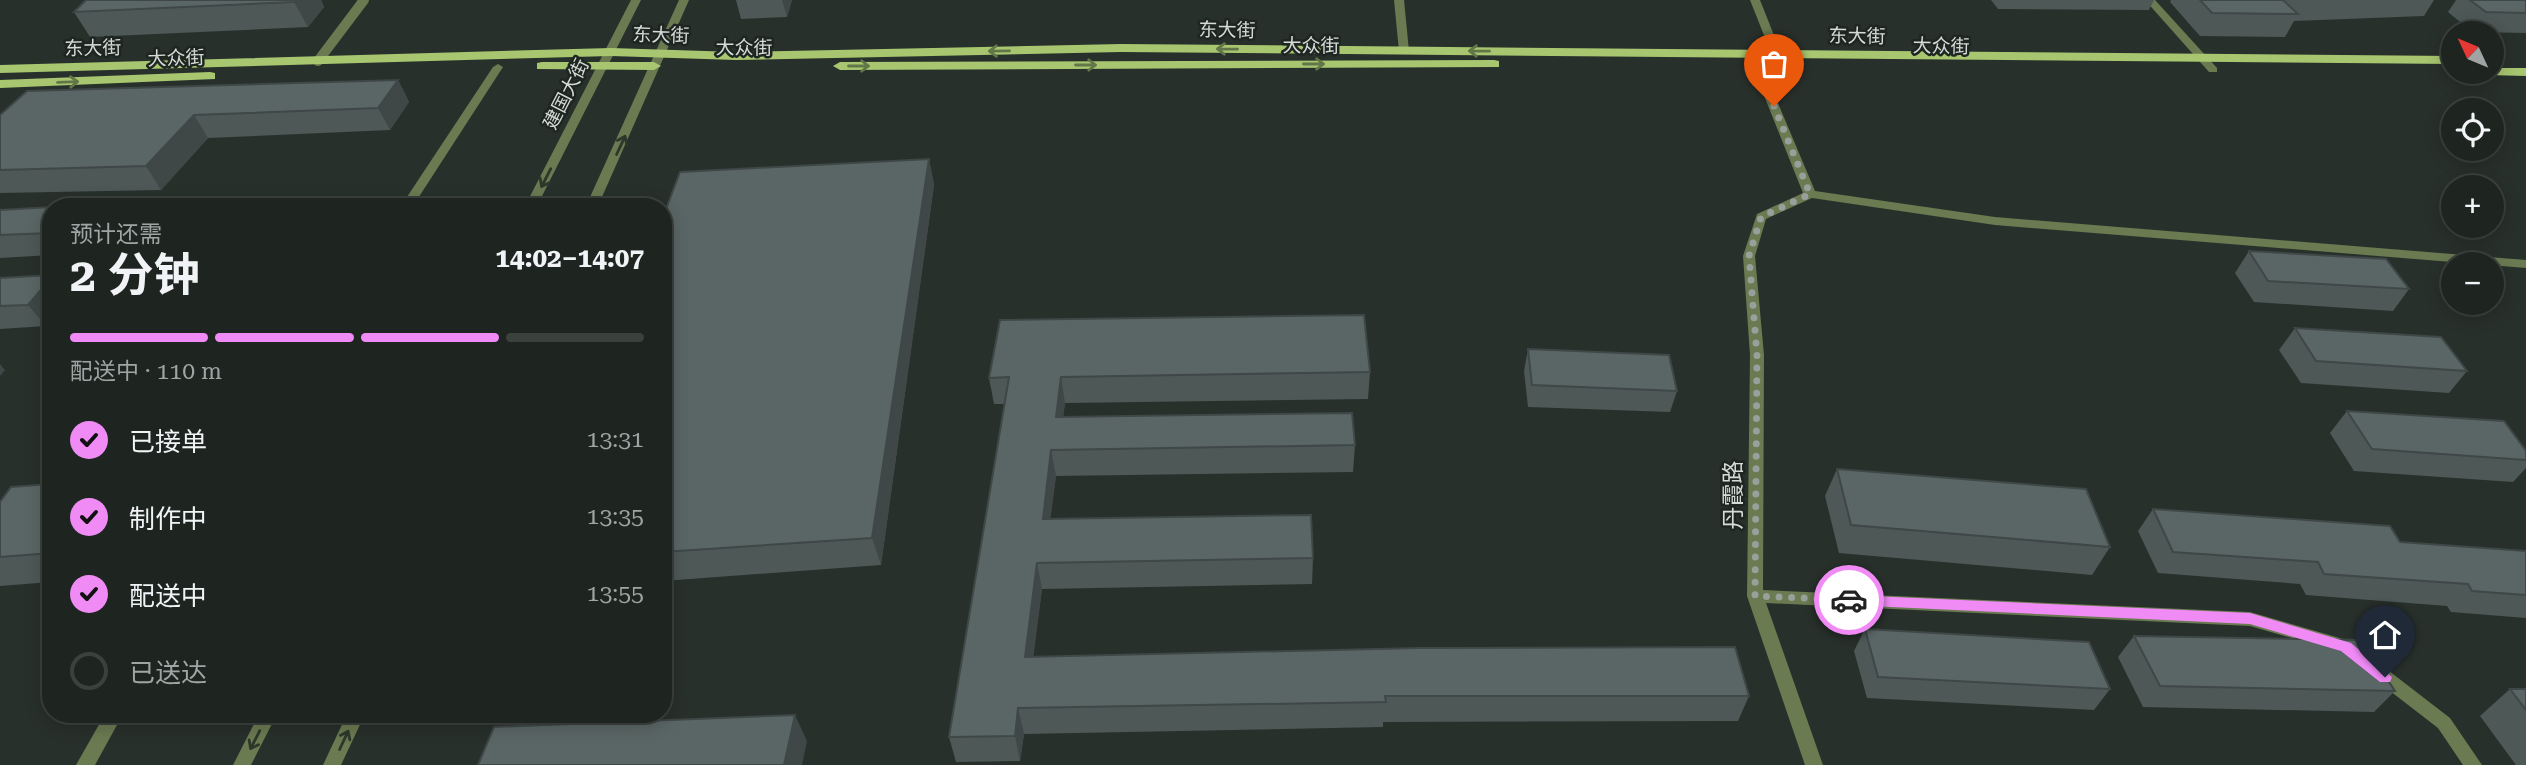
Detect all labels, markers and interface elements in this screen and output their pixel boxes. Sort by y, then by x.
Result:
street label: 东大街 [1198,18,1256,42]
north arrow [2441,21,2504,84]
map controls [2441,21,2504,315]
street label: 东大街 [632,23,690,47]
street label: 东大街 [1828,24,1886,48]
street label: 大众街 [1282,34,1340,57]
pin [1744,34,1804,106]
street label: 大众街 [1912,34,1970,58]
street label: 东大街 [64,36,122,60]
street label: 大众街 [715,36,773,59]
one-way arrow [1216,42,1239,56]
one-way arrow [988,44,1011,57]
one-way arrow [1468,45,1491,58]
icon: bag [1755,45,1793,83]
street label: 大众街 [147,46,205,70]
street label: 建国大街 [538,55,594,133]
one-way arrow [1302,57,1325,71]
one-way arrow [1075,58,1098,72]
one-way arrow [847,59,870,73]
one-way arrow [56,75,79,88]
button: locate [2441,98,2504,161]
one-way arrow [615,135,628,156]
one-way arrow [539,167,552,188]
button: + [2441,175,2504,238]
text: 预计还需 [70,221,162,248]
text: 14:02–14:07 [495,243,644,273]
text: 2 分钟 [70,248,199,302]
button: − [2441,252,2504,315]
text: 配送中 · 110 m [70,358,222,385]
icon: check [70,421,108,459]
text: 13:31 [587,426,644,453]
text: 已接单 [129,427,207,457]
street label: 丹霞路 [1720,461,1747,530]
icon: check [70,498,108,536]
text: 13:35 [587,503,644,530]
text: 制作中 [129,504,207,534]
courier [1814,565,1884,635]
icon: check [70,575,108,613]
text: 13:55 [587,580,644,607]
text: 配送中 [129,581,207,611]
icon: car [1830,581,1868,619]
pin [2355,605,2415,677]
icon: home [2366,616,2404,654]
text: 已送达 [129,658,207,688]
one-way arrow [248,729,262,749]
one-way arrow [338,729,351,751]

